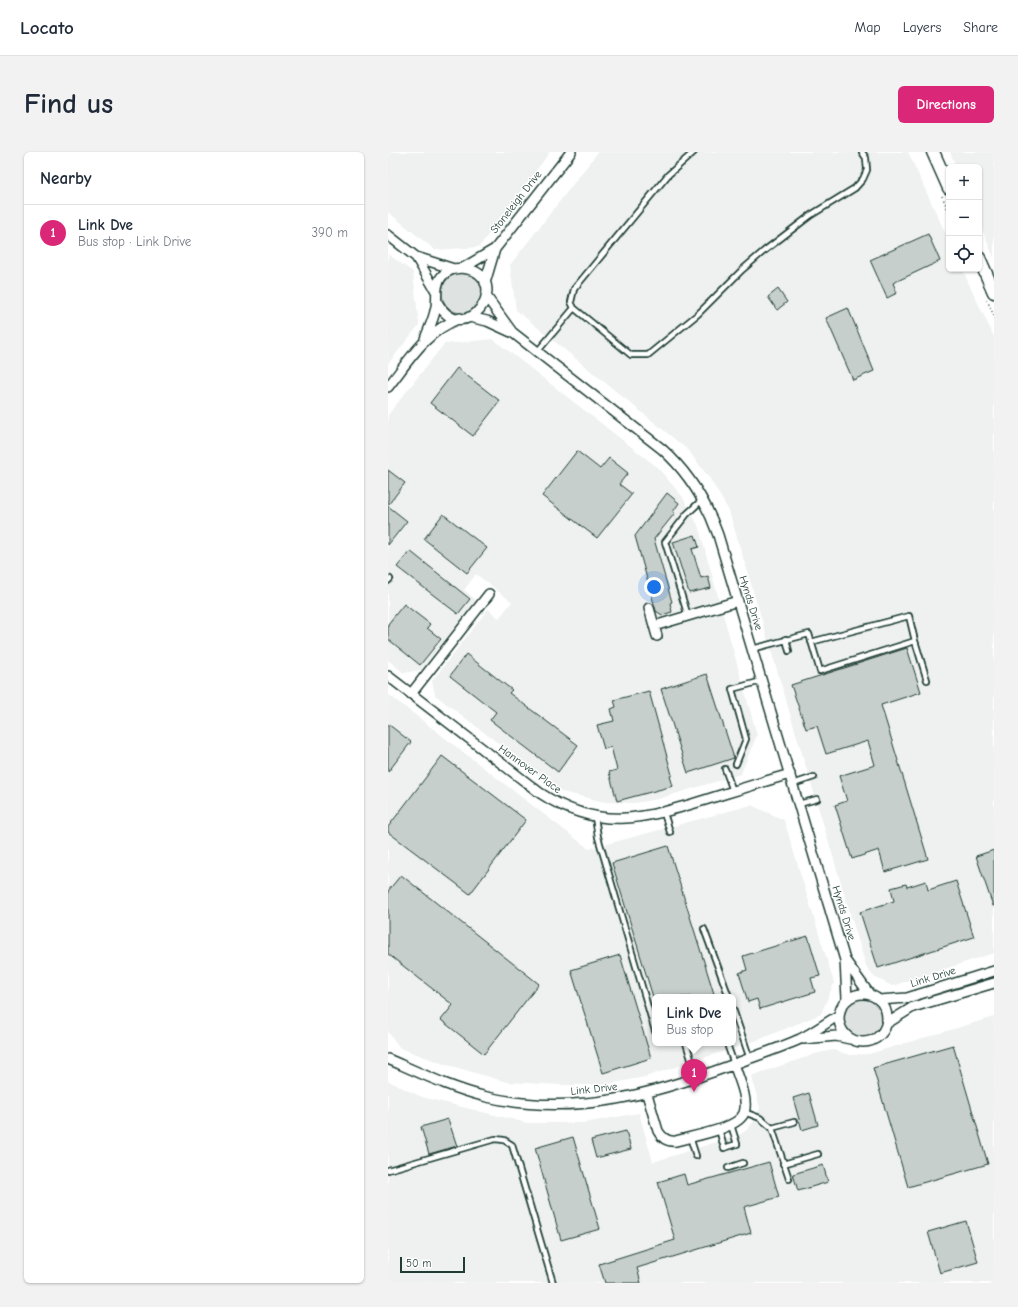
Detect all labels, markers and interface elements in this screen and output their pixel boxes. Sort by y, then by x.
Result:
text: Locato [20,17,74,39]
text: Map [854,19,881,36]
text: Layers [903,19,941,36]
text: Share [963,19,998,36]
button: Directions [898,86,994,123]
text: Find us [24,88,113,120]
map controls [946,164,982,272]
button: + [946,164,982,200]
street label: Stoneleigh Drive [488,168,545,236]
text: Nearby [40,169,91,188]
button: − [946,200,982,236]
text: Link Dve [78,216,133,234]
text: 1 [50,225,56,240]
text: 390 m [312,225,348,240]
text: Bus stop · Link Drive [78,234,191,249]
button: locate [946,236,982,272]
street label: Hynds Drive [736,574,766,632]
your location [644,577,664,597]
street label: Hannover Place [496,742,564,796]
street label: Hynds Drive [829,884,859,942]
street label: Link Drive [909,964,958,990]
popup [652,994,736,1046]
text: Link Dve [667,1004,721,1022]
text: Bus stop [667,1022,714,1037]
pin: 1 [681,1059,707,1092]
street label: Link Drive [570,1080,618,1098]
scale bar [400,1255,465,1274]
text: 50 m [406,1257,431,1270]

